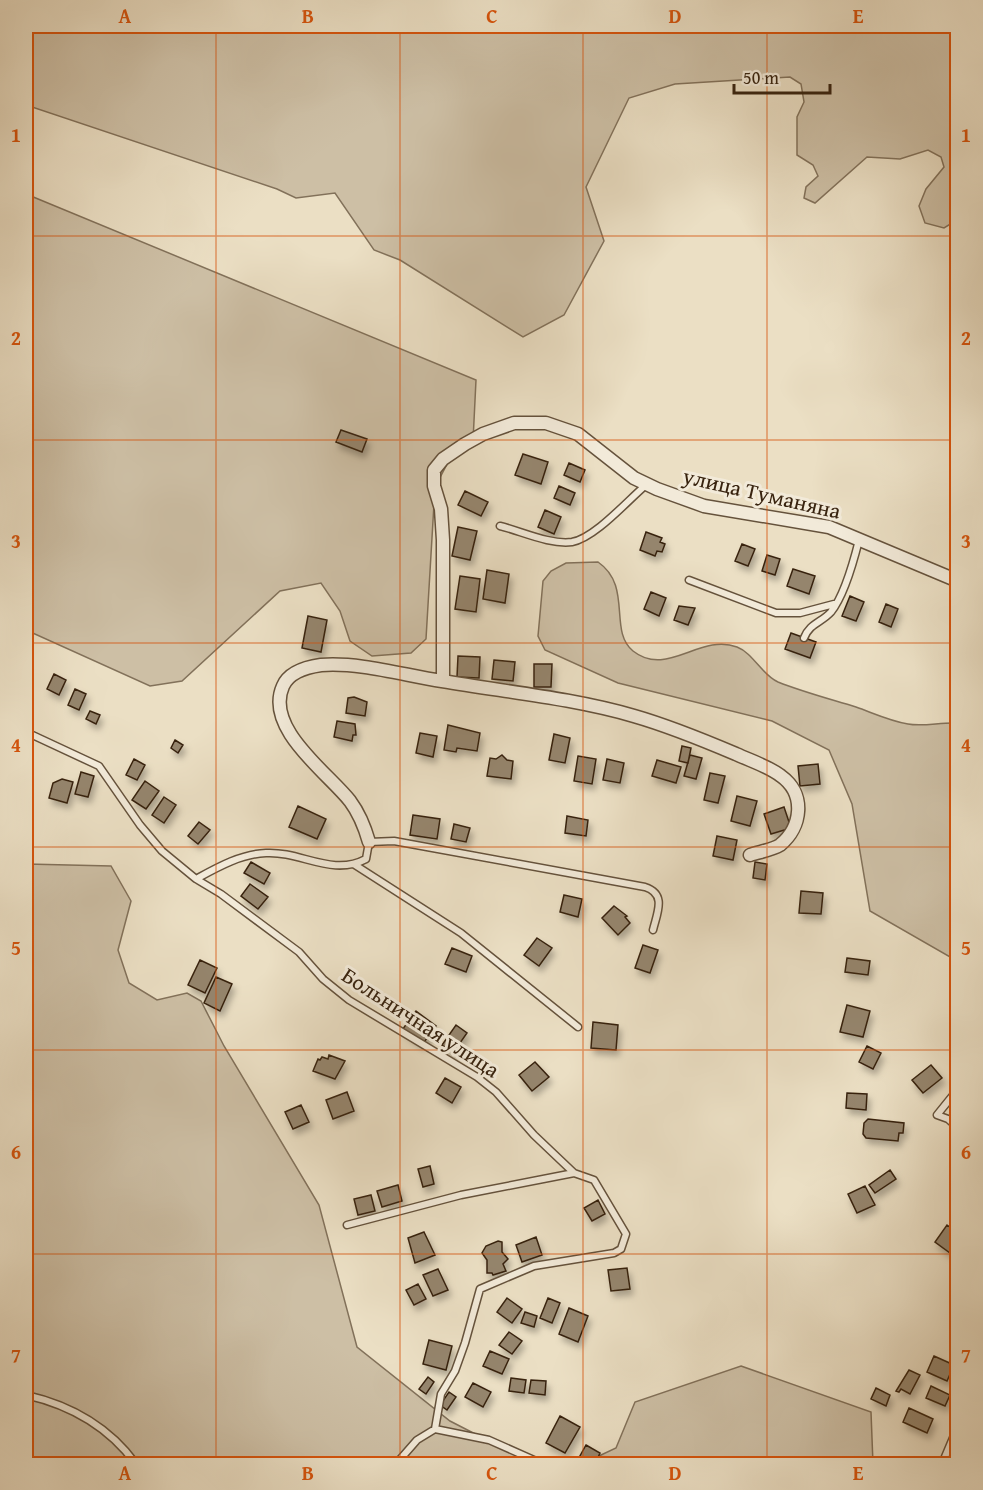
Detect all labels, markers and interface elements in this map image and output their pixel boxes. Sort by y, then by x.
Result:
text: A [119,1,132,30]
text: B [302,1,314,30]
text: C [486,1,498,30]
text: D [668,1,682,30]
text: E [853,1,864,30]
scale bar [734,57,830,95]
text: 50 m [743,64,779,91]
text: 1 [11,120,21,149]
text: 1 [961,120,971,149]
text: 2 [11,323,21,352]
text: 2 [961,323,971,352]
street label: улица Туманяна [679,459,845,527]
text: 3 [11,526,21,555]
text: 3 [961,526,971,555]
text: 4 [11,730,21,759]
text: 4 [961,730,971,759]
text: 5 [11,933,21,962]
text: 5 [961,933,971,962]
street label: Больничная улица [336,959,507,1085]
text: 6 [11,1137,21,1166]
text: 6 [961,1137,971,1166]
text: 7 [11,1340,21,1369]
text: 7 [961,1340,971,1369]
text: A [119,1458,132,1487]
text: B [302,1458,314,1487]
text: C [486,1458,498,1487]
text: D [668,1458,682,1487]
text: E [853,1458,864,1487]

